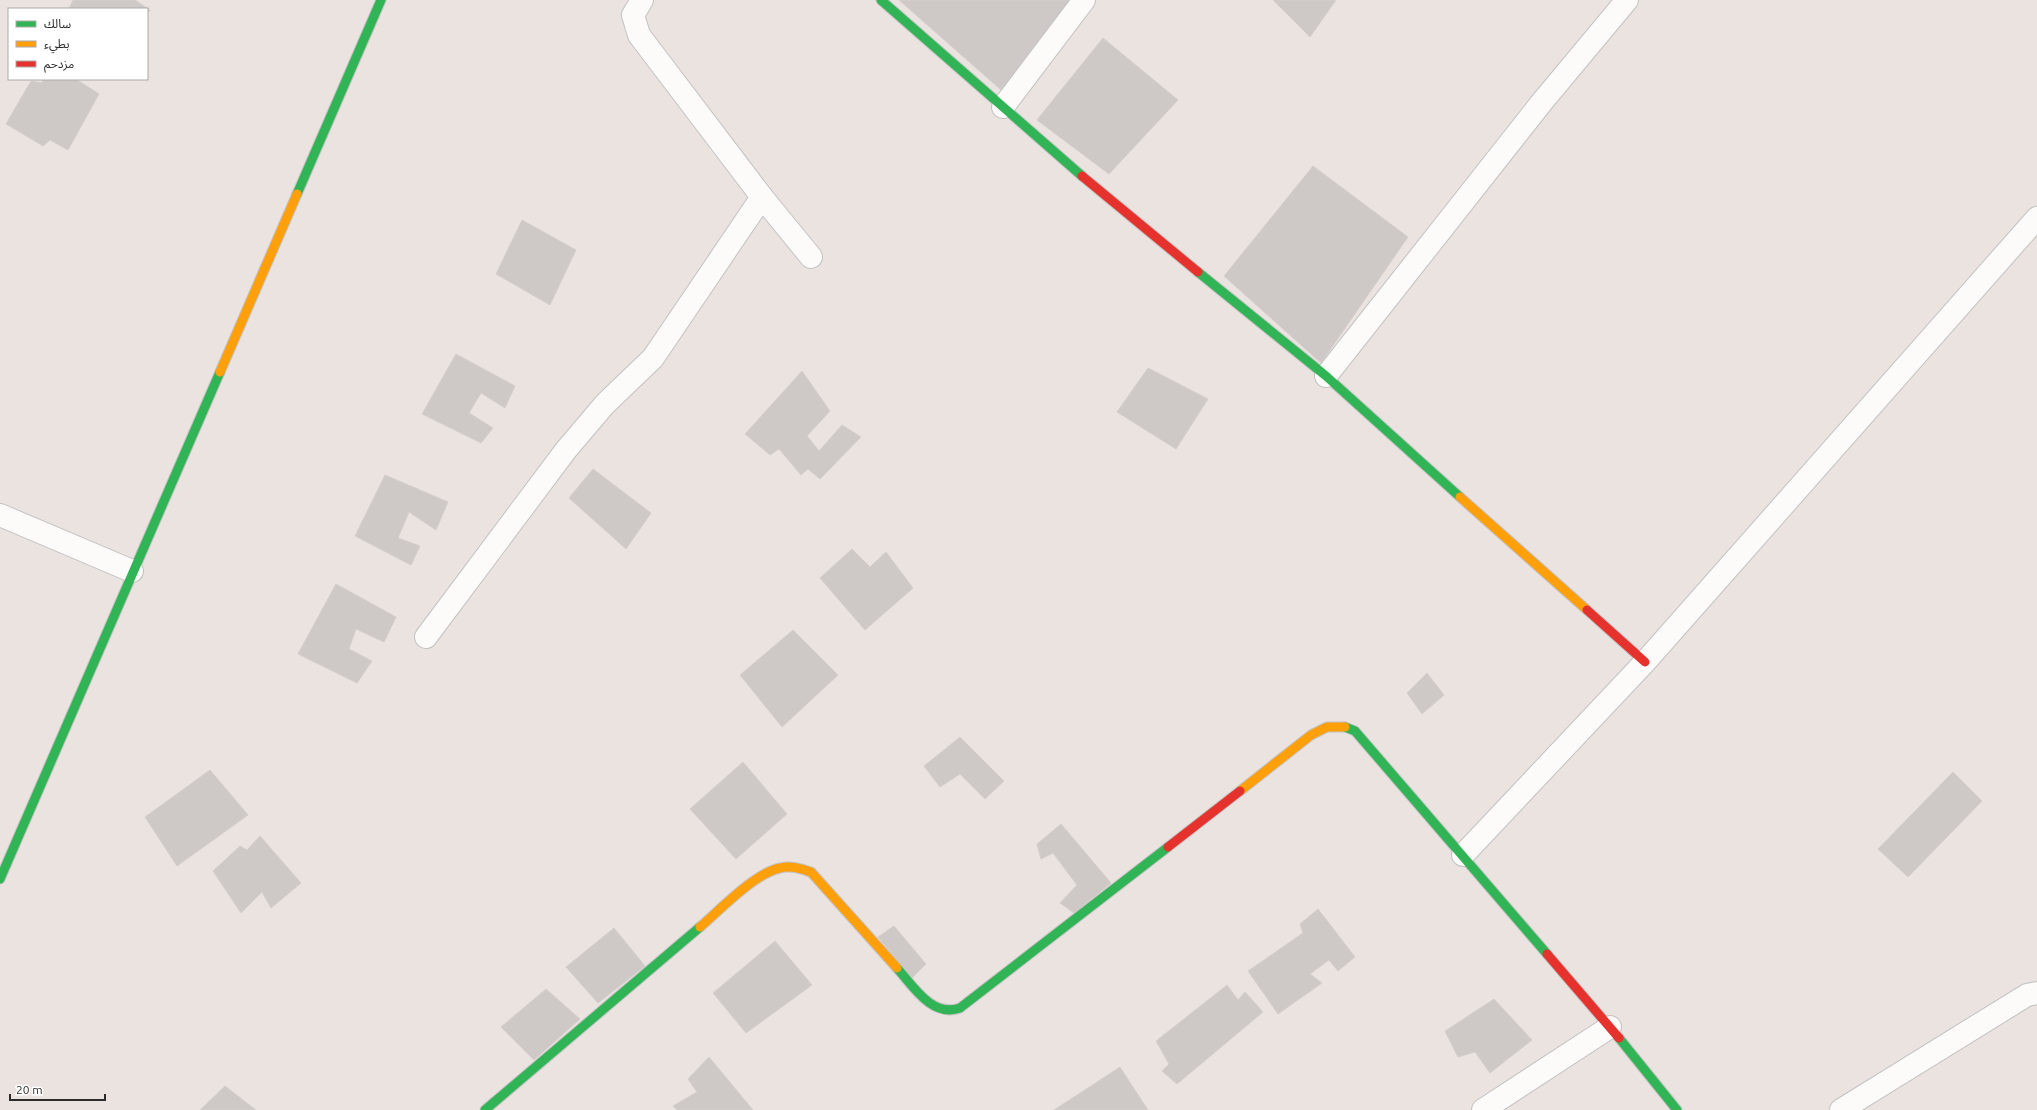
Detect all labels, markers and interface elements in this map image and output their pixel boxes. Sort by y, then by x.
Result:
legend [8,8,148,80]
text: سالك [44,17,71,30]
text: بطيء [44,37,70,54]
text: مزدحم [44,57,74,73]
scale bar [10,1076,105,1102]
text: 20 m [16,1083,43,1096]

